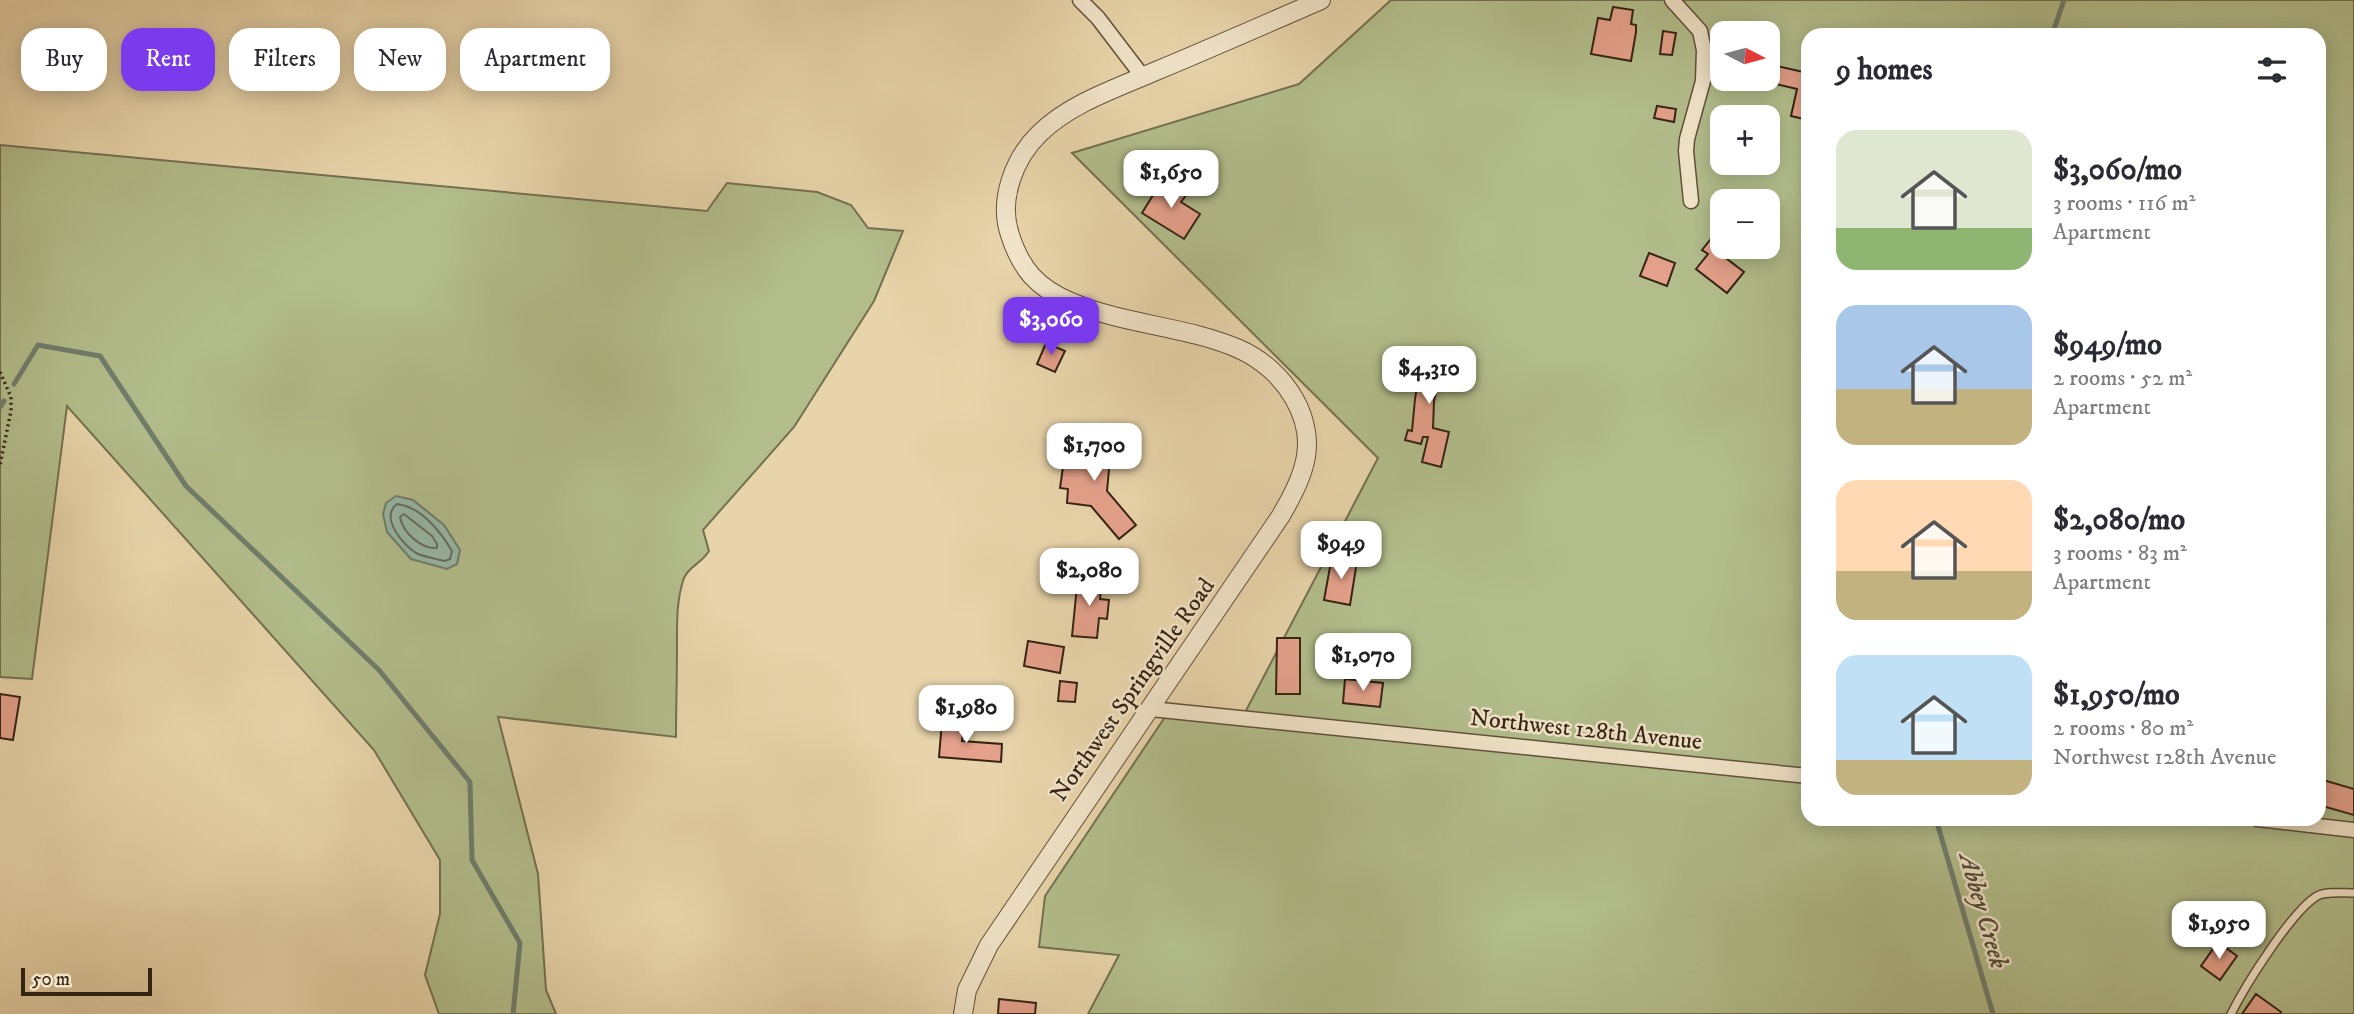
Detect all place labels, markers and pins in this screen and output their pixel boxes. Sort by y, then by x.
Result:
pin: $1,650 [1114,150,1228,210]
pin: $3,060 [994,298,1108,357]
pin: $4,310 [1372,346,1486,406]
pin: $1,700 [1037,424,1151,483]
pin: $949 [1300,522,1382,581]
pin: $2,080 [1032,548,1146,608]
pin: $1,070 [1306,634,1420,693]
pin: $1,980 [909,686,1023,745]
pin: $1,950 [2162,902,2276,961]

